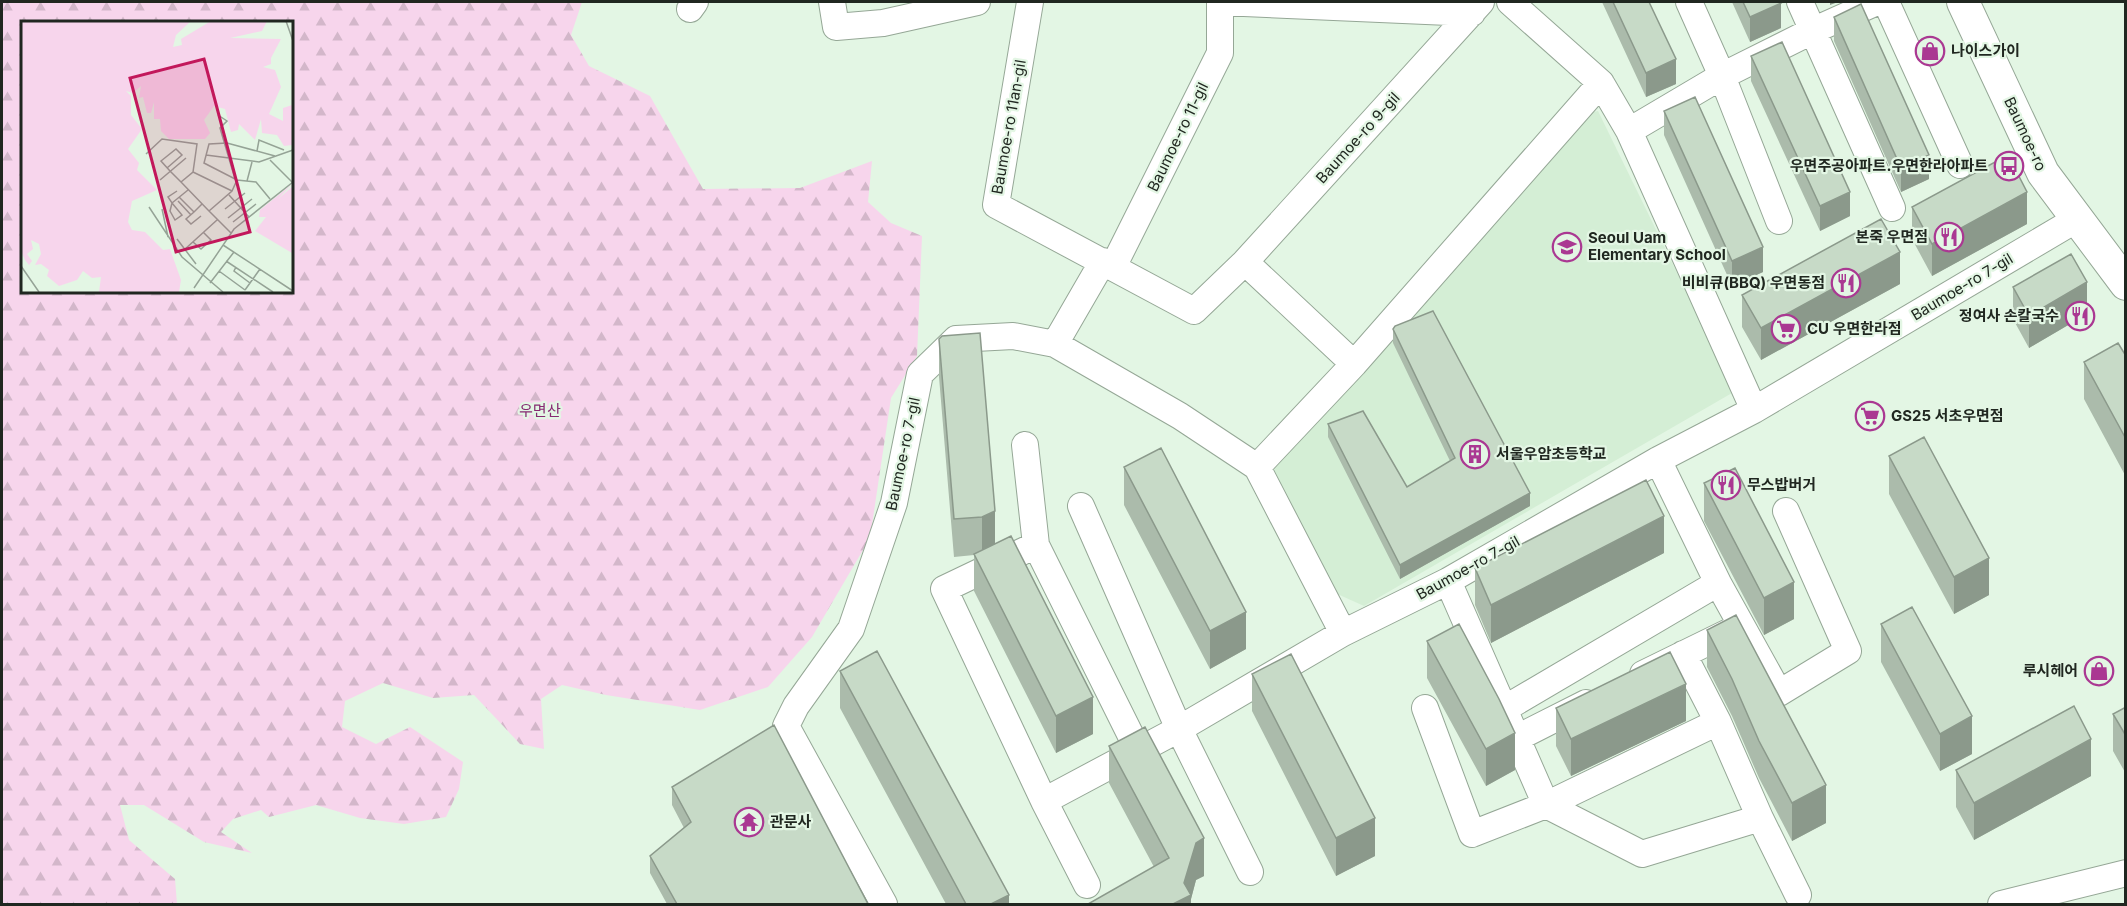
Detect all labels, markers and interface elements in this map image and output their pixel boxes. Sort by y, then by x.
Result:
inset map [21,21,292,292]
shop icon: 나이스가이 [1914,35,1946,67]
place label: 나이스가이 [1951,41,2020,60]
street label: Baumoe-ro 11an-gil [987,58,1030,196]
street label: Baumoe-ro 11-gil [1143,79,1212,194]
street label: Baumoe-ro 9-gil [1312,88,1404,187]
street label: Baumoe-ro [2000,94,2051,174]
bus stop icon: 우면주공아파트.우면한라아파트 [1993,150,2025,182]
place label: 우면주공아파트.우면한라아파트 [1790,156,1988,175]
restaurant icon: 본죽 우면점 [1933,221,1965,253]
place label: 본죽 우면점 [1855,227,1928,246]
place label: Seoul Uam Elementary School [1588,228,1726,264]
school or university icon: Seoul Uam Elementary School [1551,231,1583,263]
street label: Baumoe-ro 7-gil [1907,249,2016,324]
restaurant icon: 비비큐(BBQ) 우면동점 [1830,267,1862,299]
place label: 비비큐(BBQ) 우면동점 [1682,273,1825,292]
restaurant icon: 정여사 손칼국수 [2064,300,2096,332]
place label: 정여사 손칼국수 [1959,306,2059,325]
supermarket icon: CU 우면한라점 [1770,313,1802,345]
place label: CU 우면한라점 [1807,319,1902,338]
street label: Baumoe-ro 7-gil [881,396,924,512]
supermarket icon: GS25 서초우면점 [1854,400,1886,432]
park label: 우면산 [519,401,561,420]
place label: GS25 서초우면점 [1891,406,2004,425]
building icon: 서울우암초등학교 [1459,438,1491,470]
place label: 서울우암초등학교 [1496,444,1607,463]
restaurant icon: 무스밥버거 [1710,469,1742,501]
place label: 무스밥버거 [1747,475,1816,494]
street label: Baumoe-ro 7-gil [1413,531,1523,604]
shop icon: 루시헤어 [2083,655,2115,687]
place label: 루시헤어 [2023,661,2078,680]
temple icon: 관문사 [733,806,765,838]
place label: 관문사 [770,812,812,831]

